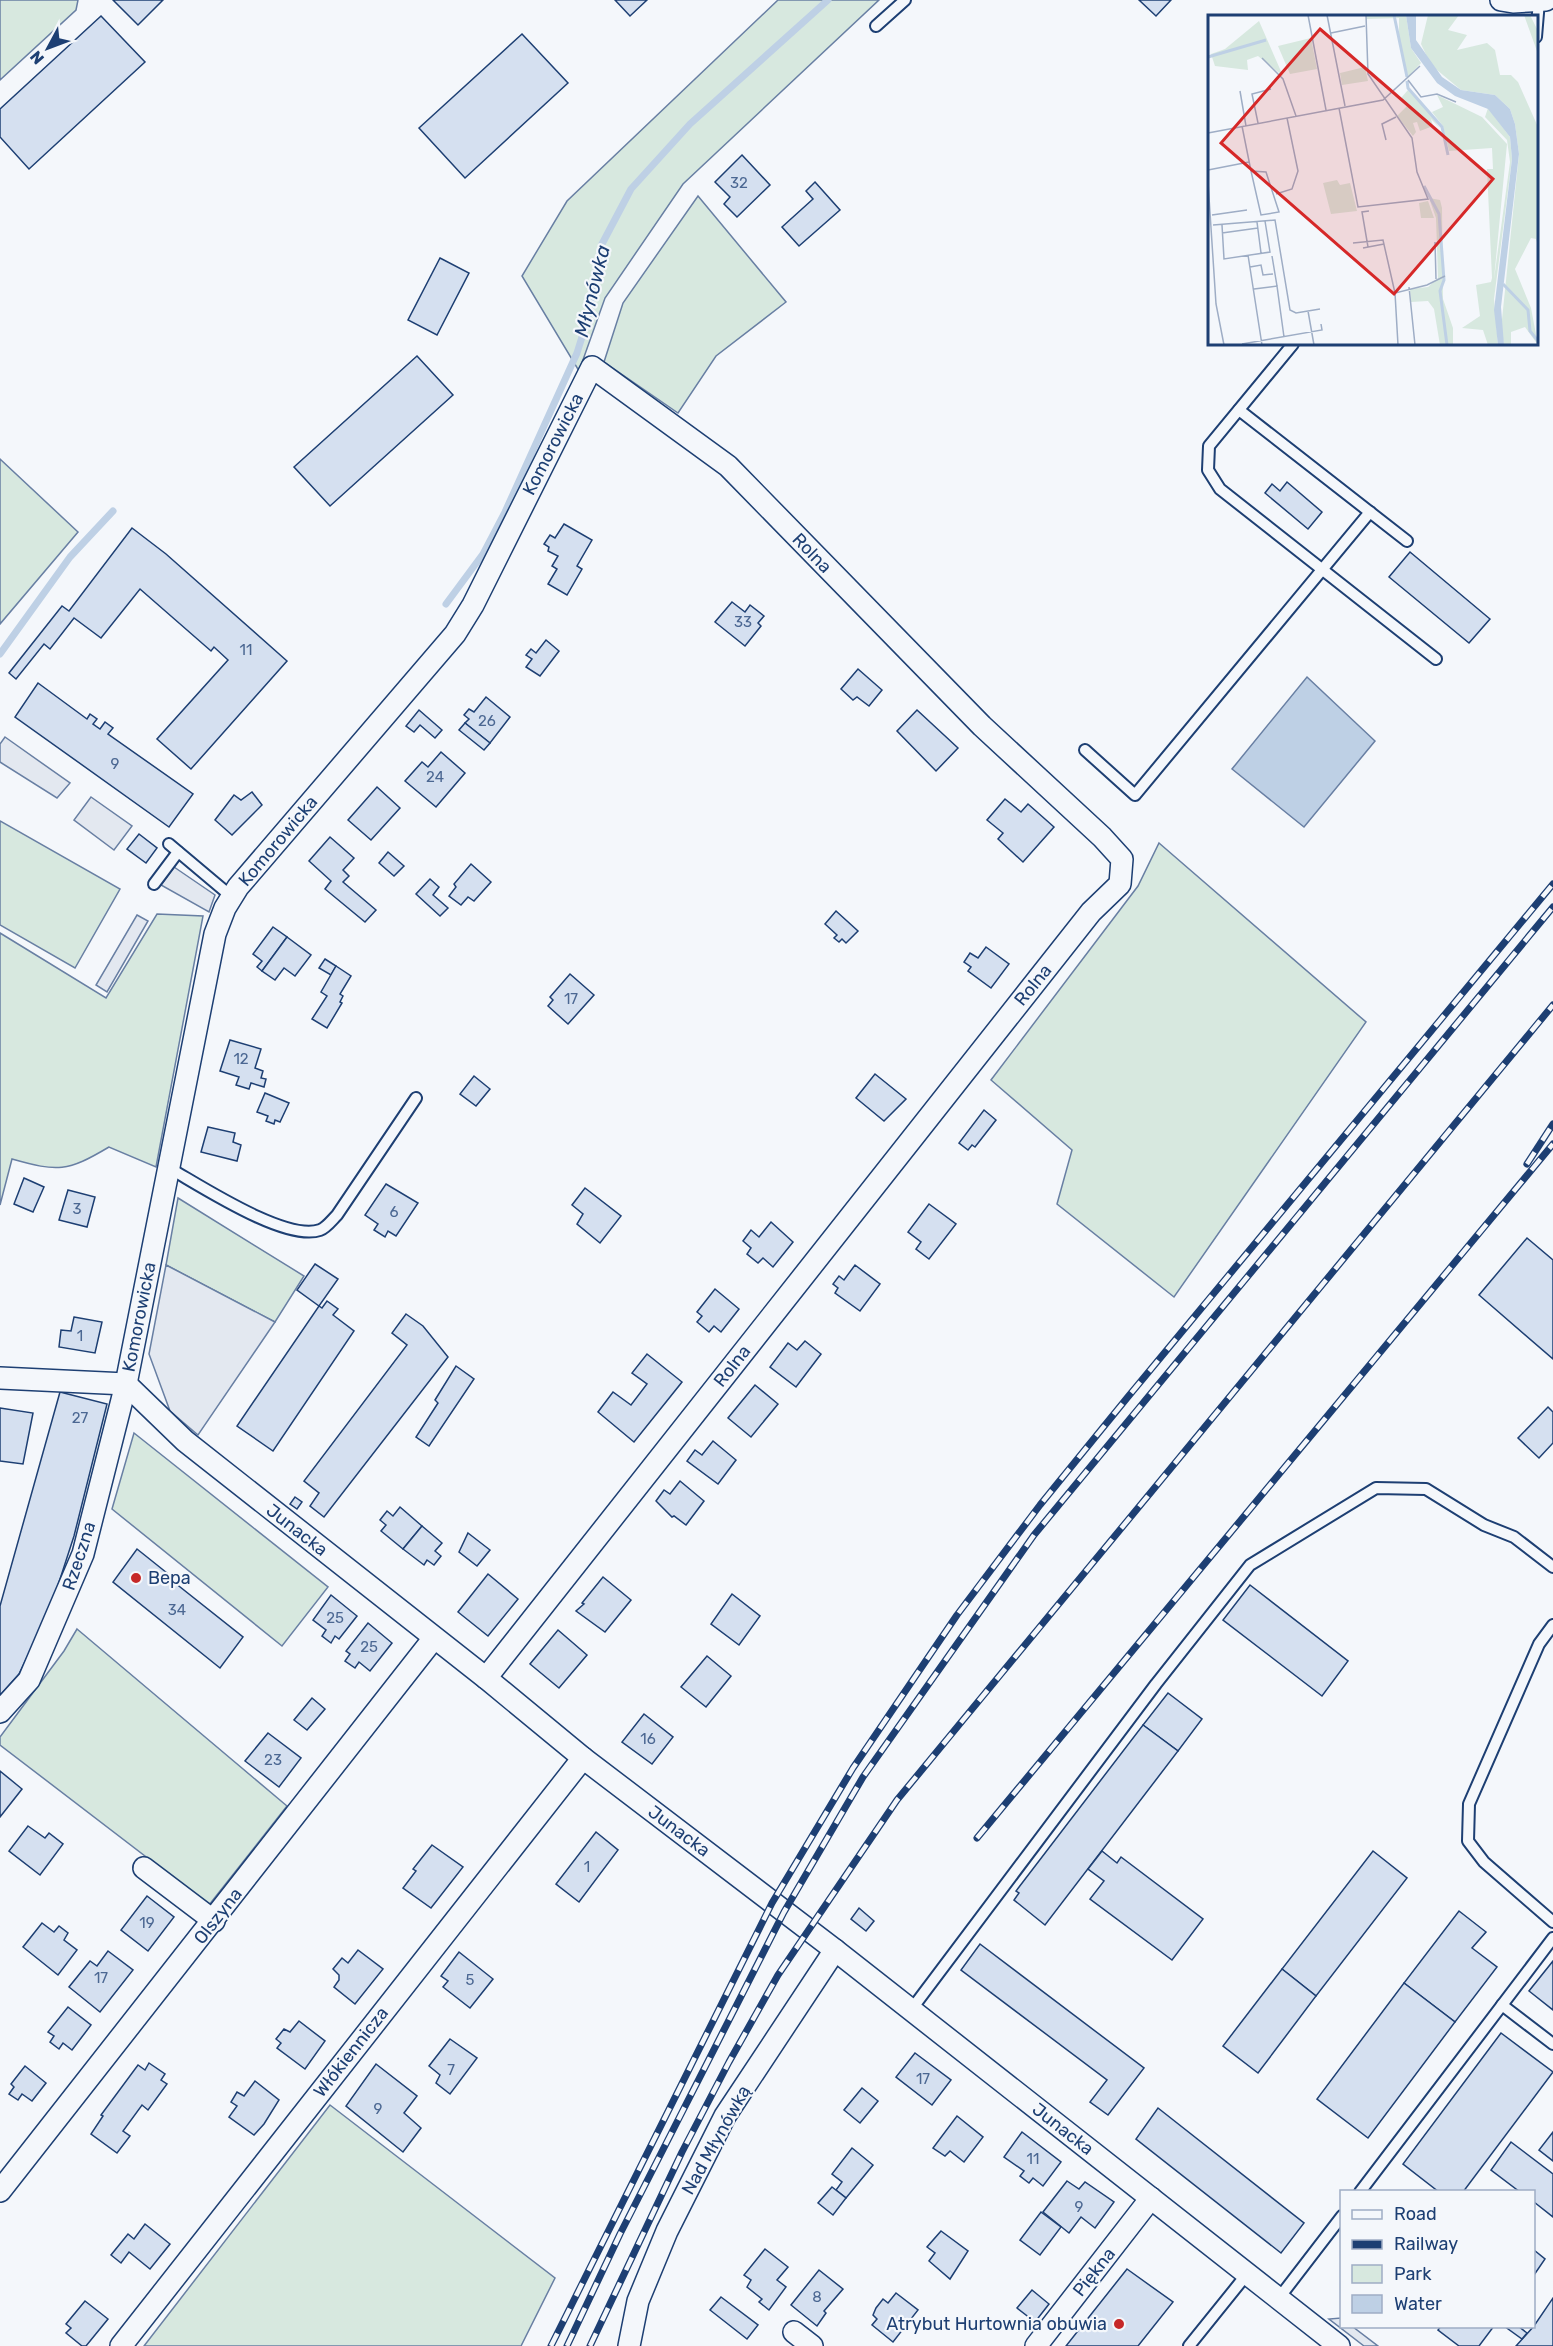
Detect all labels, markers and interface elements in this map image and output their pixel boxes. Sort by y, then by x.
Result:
inset map [1208,15,1538,345]
north arrow [18,18,78,78]
text: N [26,47,48,68]
house number: 32 [730,174,748,192]
water label: Młynówka [569,242,615,339]
street label: Komorowicka [518,389,588,499]
street label: Rolna [788,528,836,578]
house number: 33 [734,613,752,631]
house number: 11 [240,641,252,659]
house number: 26 [478,712,496,730]
house number: 9 [111,755,120,773]
house number: 24 [426,768,444,786]
street label: Komorowicka [234,791,322,891]
street label: Rolna [1010,960,1056,1010]
house number: 17 [564,990,578,1008]
house number: 12 [233,1050,249,1068]
house number: 3 [72,1200,82,1218]
house number: 6 [389,1203,399,1221]
street label: Komorowicka [118,1260,160,1374]
house number: 1 [77,1327,83,1345]
street label: Rolna [709,1341,755,1391]
house number: 27 [72,1409,89,1427]
street label: Junacka [262,1499,332,1561]
street label: Rzeczna [58,1519,100,1593]
place label: Bepa [148,1567,191,1589]
marker: Bepa [129,1571,143,1585]
house number: 34 [168,1601,186,1619]
house number: 25 [326,1609,344,1627]
house number: 25 [360,1638,378,1656]
house number: 16 [640,1730,656,1748]
house number: 23 [264,1751,282,1769]
street label: Junacka [644,1801,714,1861]
house number: 1 [584,1858,590,1876]
street label: Olszyna [189,1883,247,1949]
house number: 19 [139,1914,155,1932]
house number: 17 [94,1969,108,1987]
house number: 5 [466,1971,475,1989]
street label: Włókiennicza [309,2002,393,2102]
house number: 7 [447,2061,455,2079]
house number: 17 [916,2070,930,2088]
street label: Nad Młynówką [677,2082,755,2198]
street label: Junacka [1028,2098,1098,2160]
house number: 9 [374,2100,383,2118]
house number: 11 [1027,2150,1039,2168]
legend [1340,2190,1535,2328]
house number: 9 [1075,2198,1084,2216]
text: Road [1394,2203,1437,2225]
text: Railway [1394,2233,1458,2255]
street label: Piękna [1068,2243,1120,2301]
text: Park [1394,2263,1432,2285]
house number: 8 [812,2288,822,2306]
text: Water [1394,2293,1442,2315]
place label: Atrybut Hurtownia obuwia [886,2313,1107,2335]
marker: Atrybut Hurtownia obuwia [1112,2317,1126,2331]

